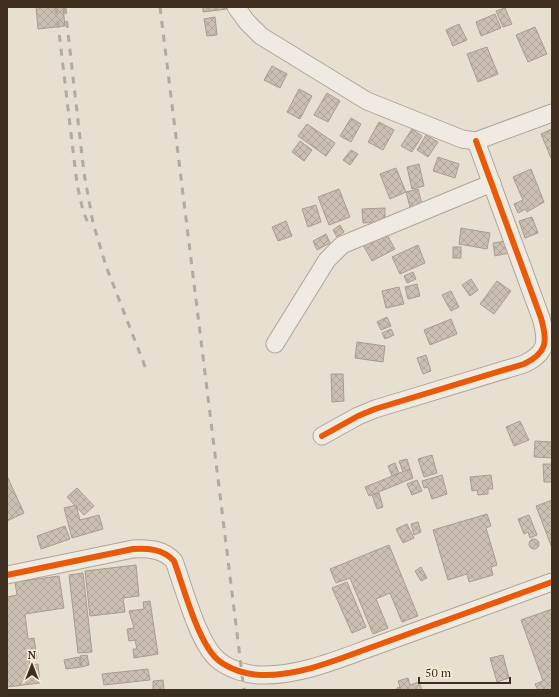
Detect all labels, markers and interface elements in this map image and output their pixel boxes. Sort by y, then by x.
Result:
north arrow [12,645,52,685]
text: N [28,648,37,662]
scale bar [419,659,510,685]
text: 50 m [425,665,452,680]

